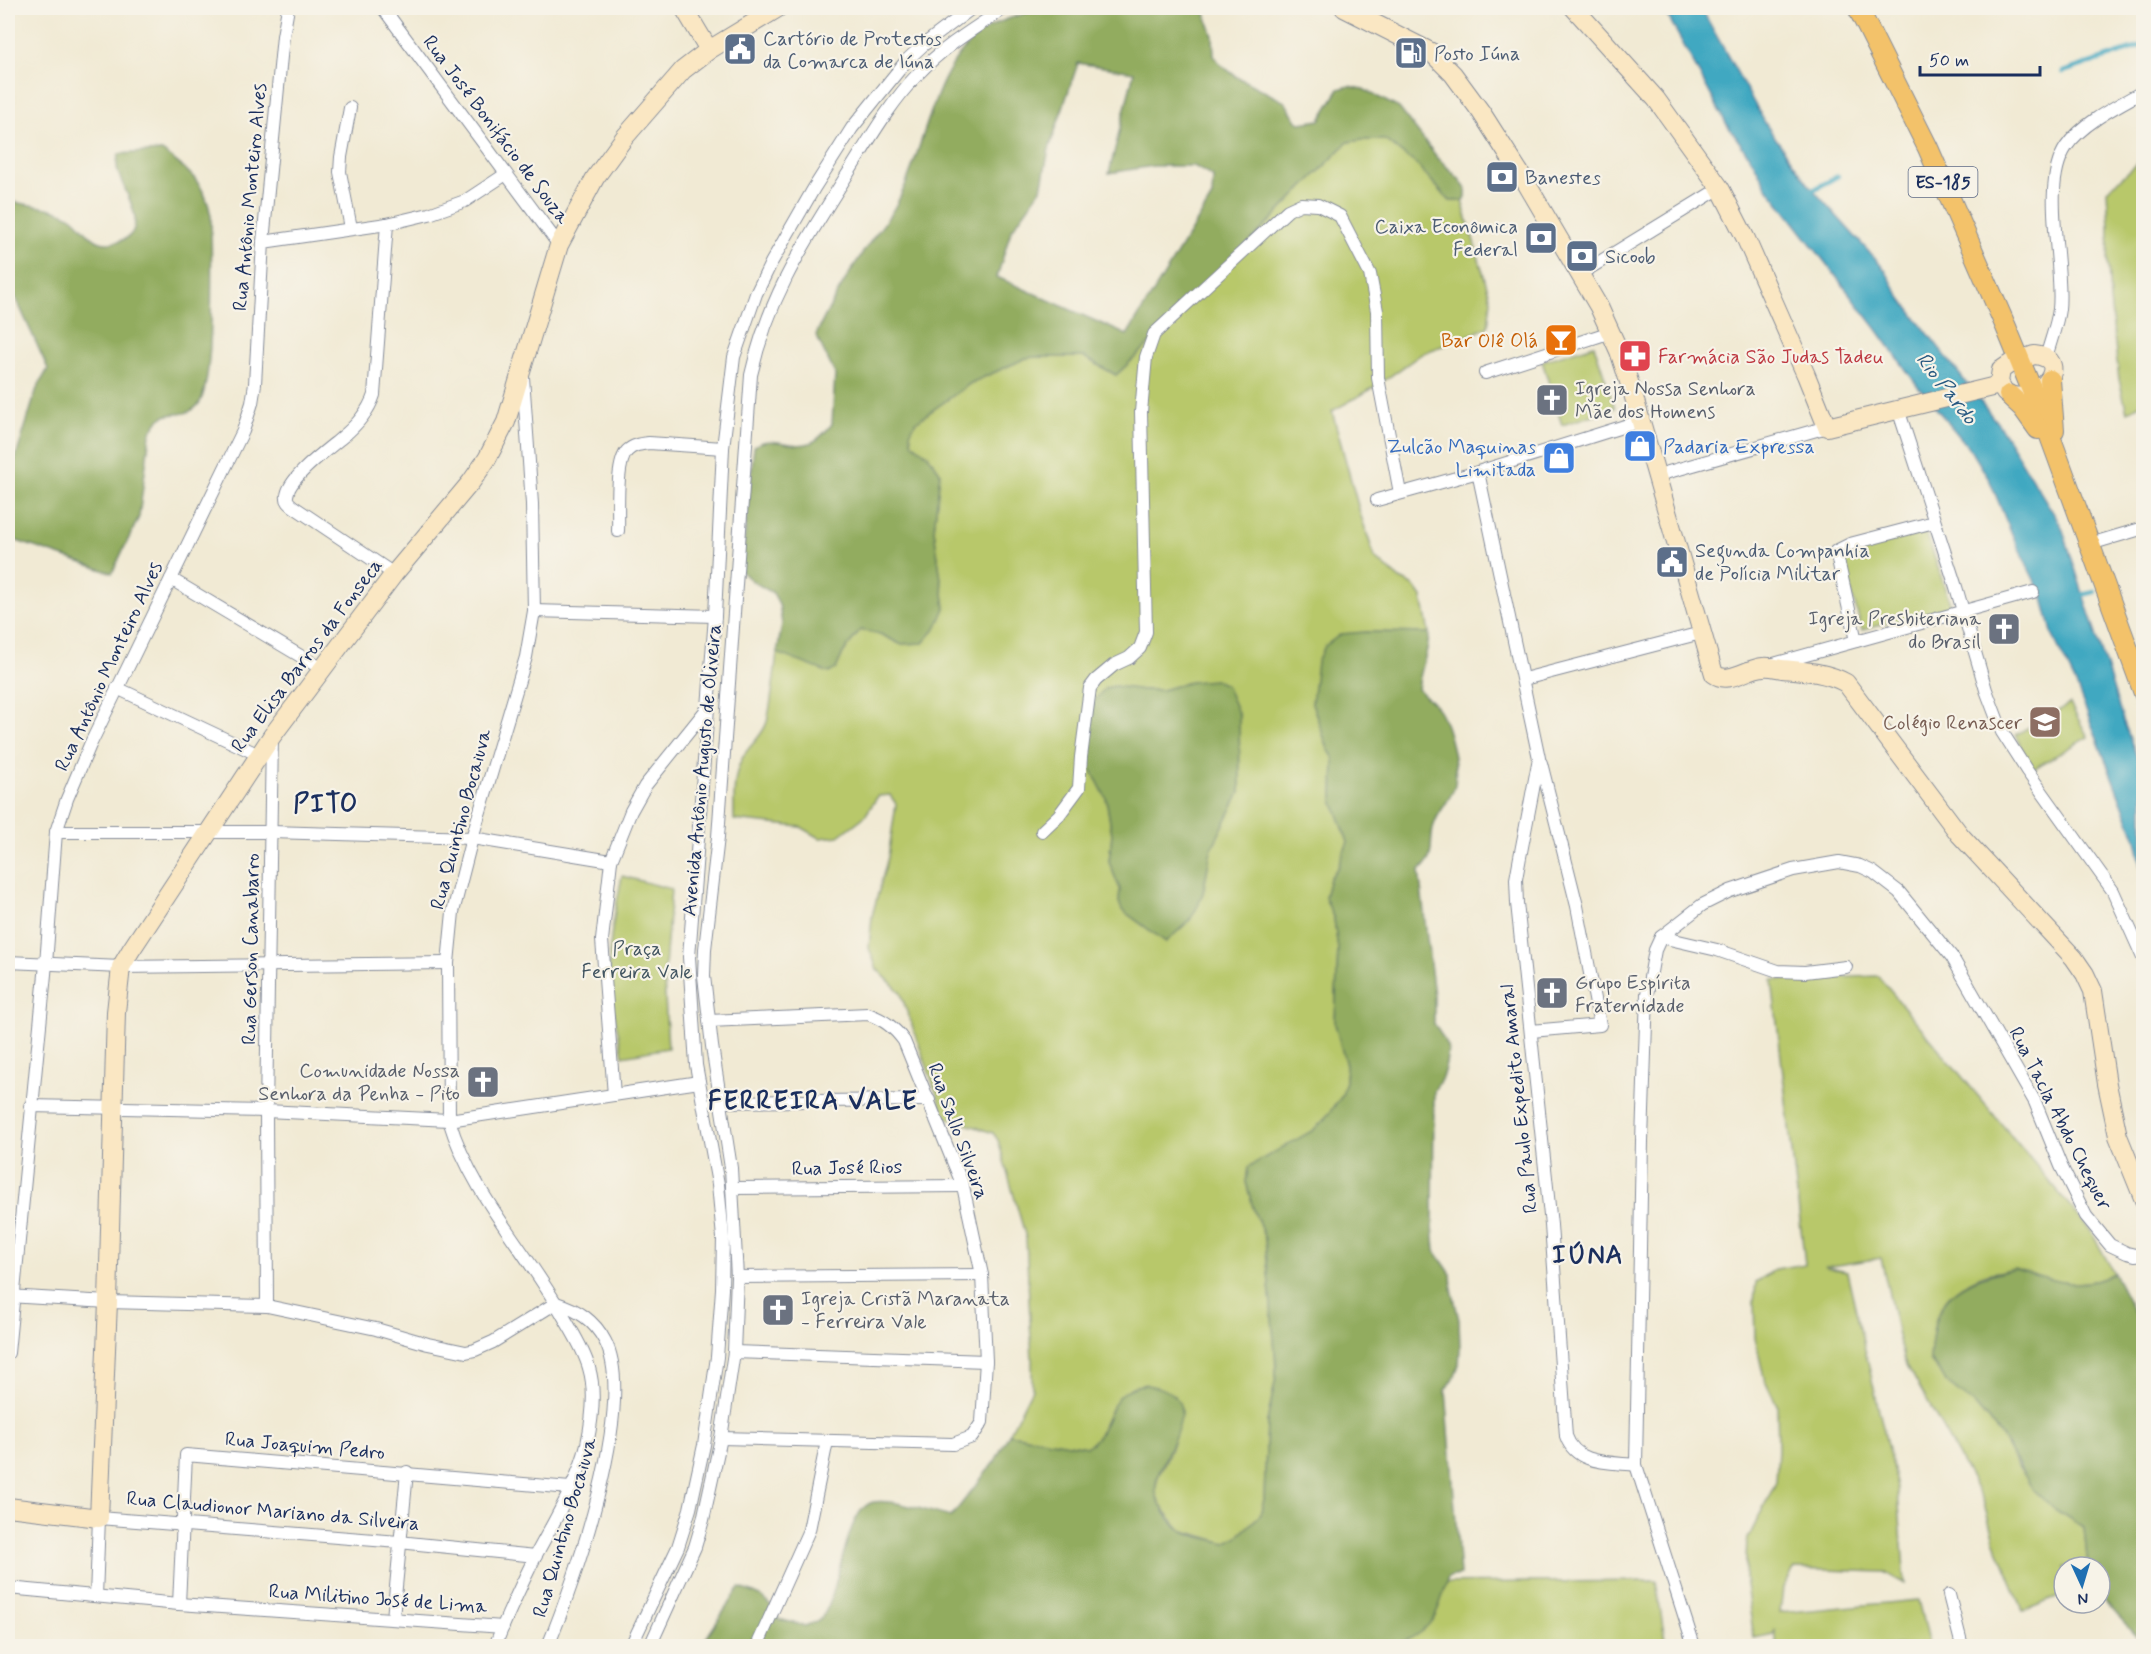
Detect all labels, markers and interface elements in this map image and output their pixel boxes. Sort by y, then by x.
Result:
place label: Cartório de Protestos da Comarca de Iúna [763,26,942,76]
street label: Rua José Bonifácio de Souza [416,30,576,231]
public building icon: Cartório de Protestos da Comarca de Iúna [722,31,758,67]
fuel station icon: Posto Iúna [1393,35,1429,71]
scale bar [1920,39,2040,77]
place label: Posto Iúna [1434,41,1520,68]
text: 50 m [1929,49,1969,73]
street label: Rua Antônio Monteiro Alves [227,82,274,312]
bank icon: Banestes [1484,159,1520,195]
place label: Banestes [1525,165,1601,192]
road number: ES-185 [1908,167,1978,197]
place label: Caixa Econômica Federal [1375,214,1518,264]
bank icon: Caixa Econômica Federal [1523,220,1559,256]
bank icon: Sicoob [1564,238,1600,274]
place label: Sicoob [1605,244,1656,271]
bar icon: Bar Olê Olá [1543,322,1579,358]
place label: Bar Olê Olá [1441,328,1538,355]
pharmacy icon: Farmácia São Judas Tadeu [1617,338,1653,374]
place label: Farmácia São Judas Tadeu [1658,344,1884,371]
water label: Rio Pardo [1909,347,1984,431]
place label: Igreja Nossa Senhora Mãe dos Homens [1575,376,1756,426]
church icon: Igreja Nossa Senhora Mãe dos Homens [1534,382,1570,418]
shop icon: Padaria Expressa [1622,428,1658,464]
place label: Zulcão Maquinas Limitada [1387,434,1536,484]
place label: Padaria Expressa [1663,434,1815,461]
shop icon: Zulcão Maquinas Limitada [1541,440,1577,476]
place label: Segunda Companhia de Polícia Militar [1695,538,1870,588]
public building icon: Segunda Companhia de Polícia Militar [1654,544,1690,580]
street label: Rua Elisa Barros da Fonseca [225,553,389,758]
street label: Rua Antônio Monteiro Alves [49,557,170,776]
place label: Igreja Presbiteriana do Brasil [1808,606,1982,656]
church icon: Igreja Presbiteriana do Brasil [1986,611,2022,647]
street label: Avenida Antônio Augusto de Oliveira [676,623,729,918]
school or university icon: Colégio Renascer [2027,704,2063,740]
place label: Colégio Renascer [1883,710,2023,737]
street label: Rua Quintino Bocaiuva [424,725,499,913]
district label: PITO [293,788,359,822]
street label: Rua Gerson Canabarro [236,853,267,1045]
park label: Praça Ferreira Vale [581,936,693,986]
place label: Grupo Espírita Fraternidade [1575,970,1691,1020]
church icon: Grupo Espírita Fraternidade [1534,975,1570,1011]
street label: Rua Paulo Expedito Amaral [1494,983,1545,1215]
street label: Rua Tacla Abdo Chequer [2002,1022,2118,1215]
place label: Comunidade Nossa Senhora da Penha - Pito [258,1058,460,1108]
street label: Rua Sallo Silveira [920,1060,995,1203]
church icon: Comunidade Nossa Senhora da Penha - Pito [465,1064,501,1100]
district label: FERREIRA VALE [708,1085,918,1119]
street label: Rua José Rios [791,1154,903,1183]
district label: IÚNA [1552,1239,1624,1273]
place label: Igreja Cristã Maranata - Ferreira Vale [801,1286,1010,1336]
church icon: Igreja Cristã Maranata - Ferreira Vale [760,1292,796,1328]
street label: Rua Joaquim Pedro [224,1426,386,1467]
street label: Rua Quintino Bocaiuva [527,1433,604,1621]
street label: Rua Claudionor Mariano da Silveira [125,1485,421,1538]
north arrow [2052,1555,2112,1615]
street label: Rua Militino José de Lima [268,1578,489,1621]
text: N [2077,1588,2089,1609]

